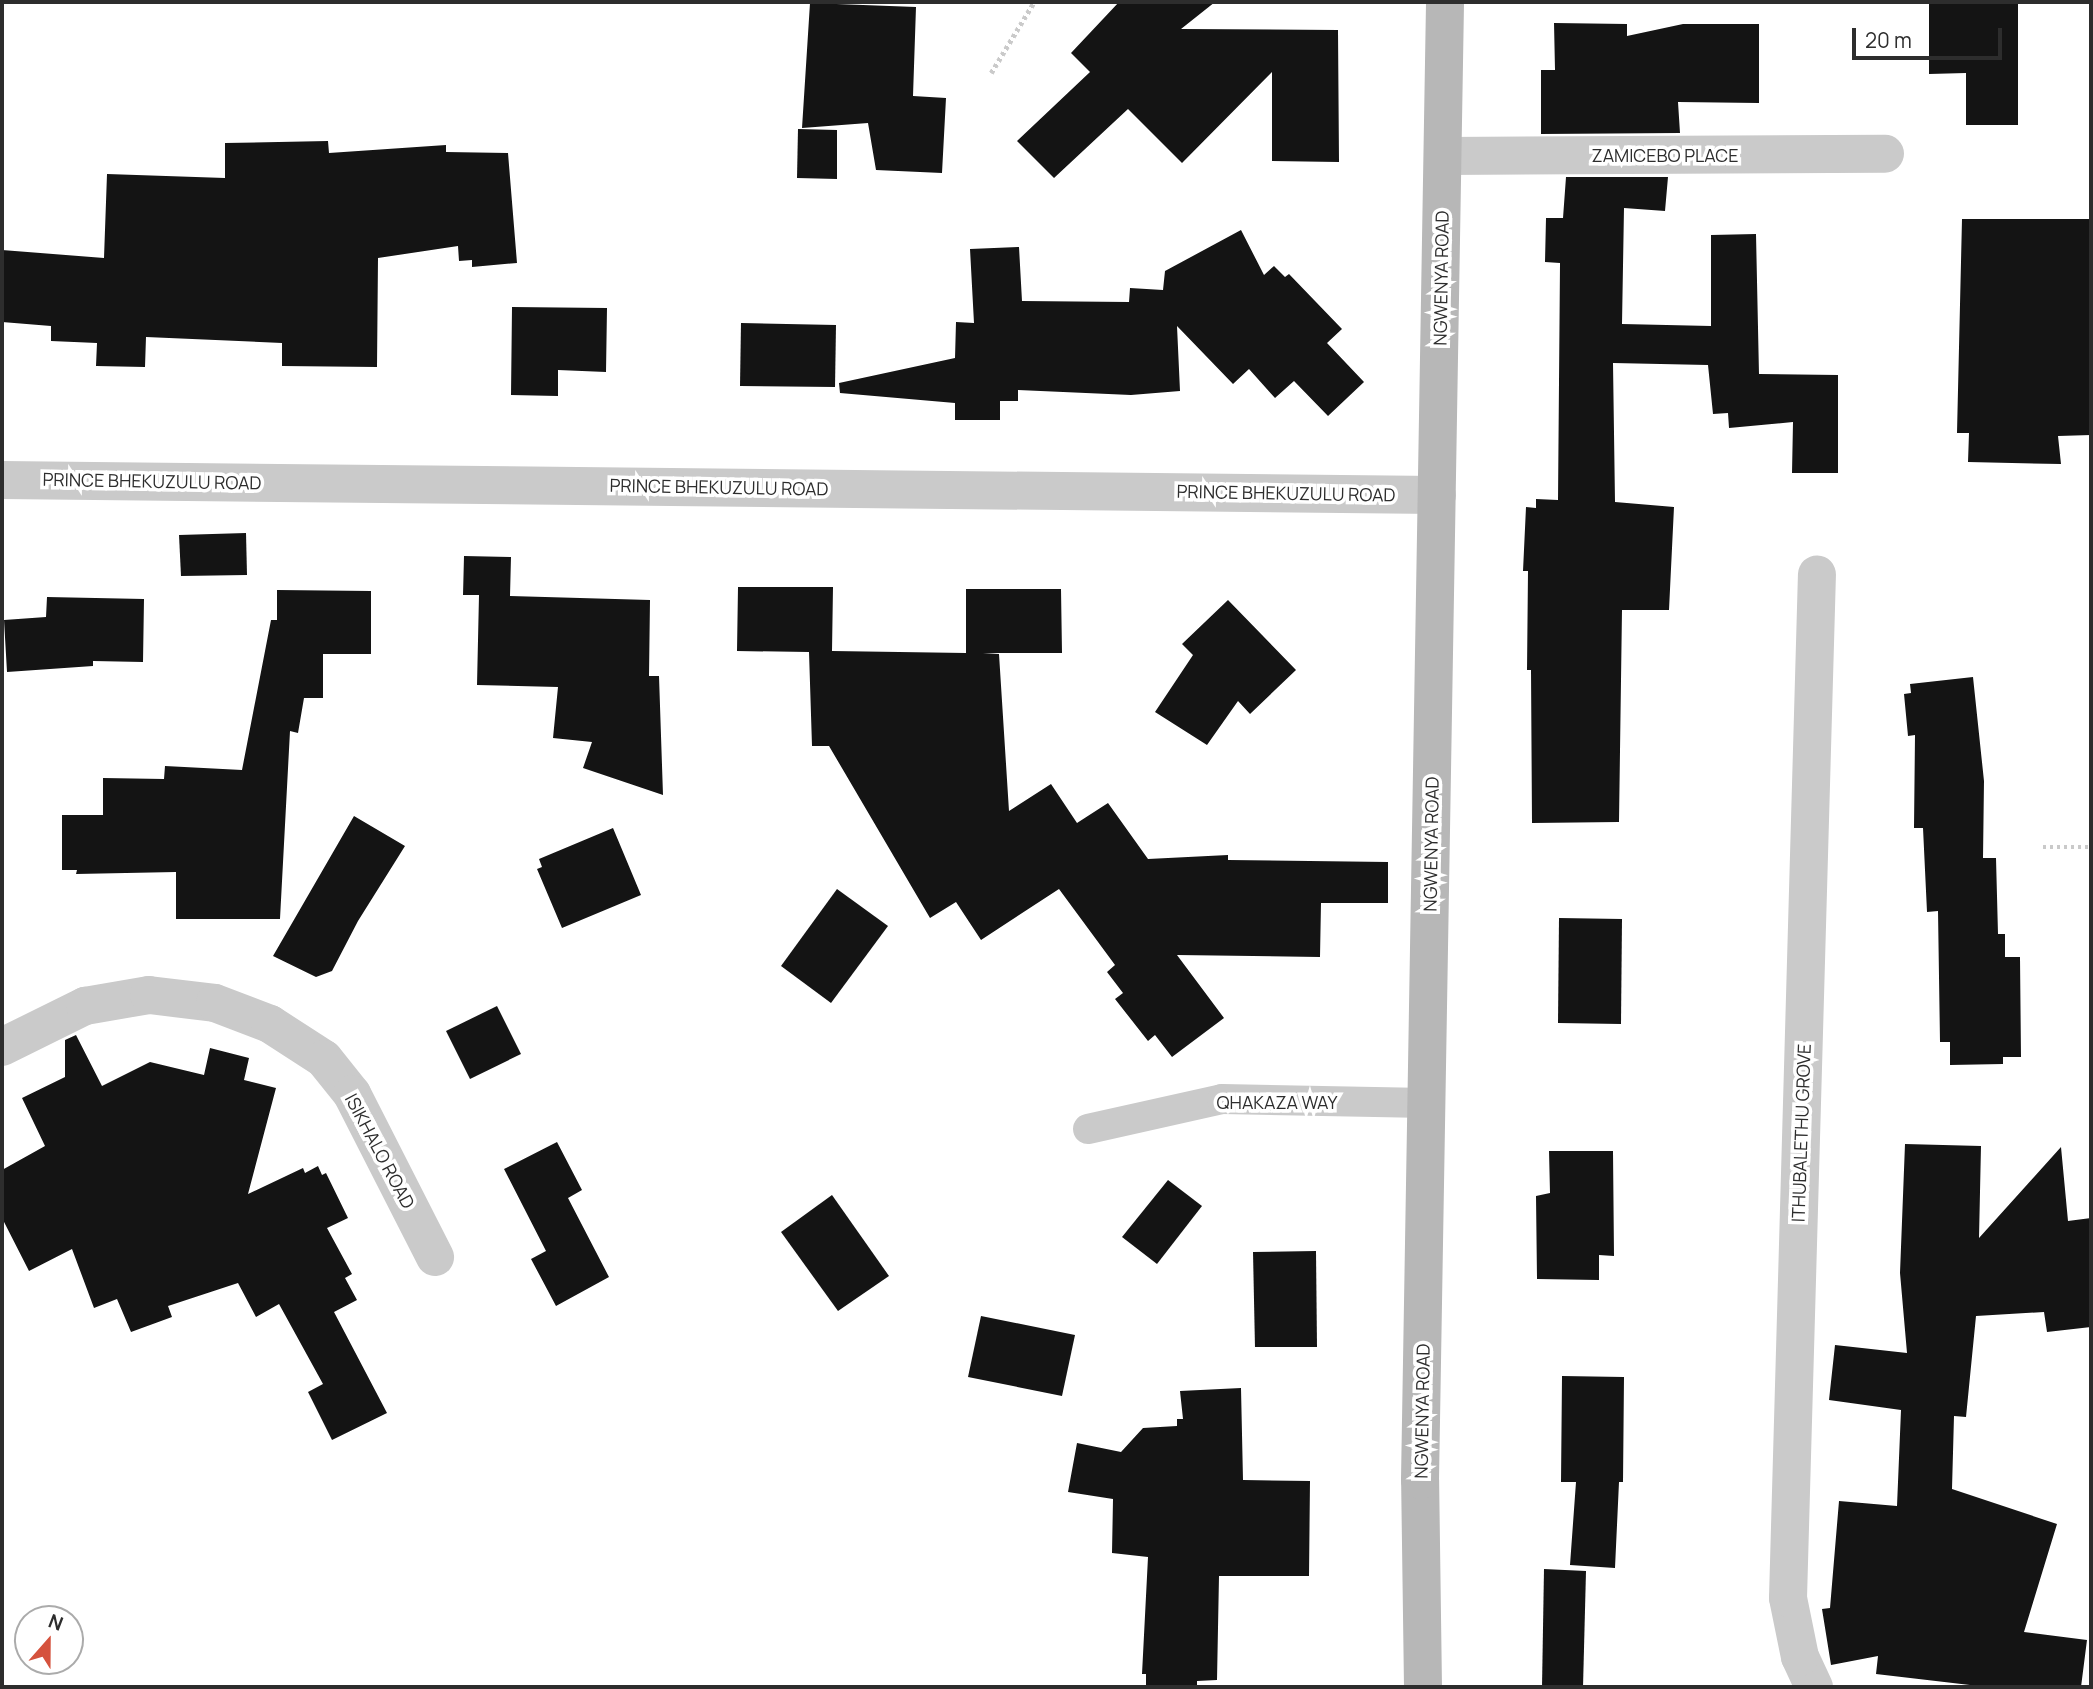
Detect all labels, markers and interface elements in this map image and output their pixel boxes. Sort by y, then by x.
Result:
scale bar [1855,14,2006,58]
text: 20 m [1865,26,1912,54]
street label: ZAMICEBO PLACE [1592,144,1738,166]
street label: NGWENYA ROAD [1429,210,1453,346]
street label: PRINCE BHEKUZULU ROAD [42,468,262,494]
street label: PRINCE BHEKUZULU ROAD [609,474,829,500]
street label: PRINCE BHEKUZULU ROAD [1176,480,1396,506]
street label: NGWENYA ROAD [1419,776,1443,912]
street label: ITHUBALETHU GROVE [1787,1043,1815,1223]
street label: ISIKHALO ROAD [341,1090,419,1212]
street label: QHAKAZA WAY [1217,1091,1337,1113]
street label: NGWENYA ROAD [1410,1343,1434,1479]
north arrow [14,1605,84,1675]
text: N [45,1608,67,1637]

